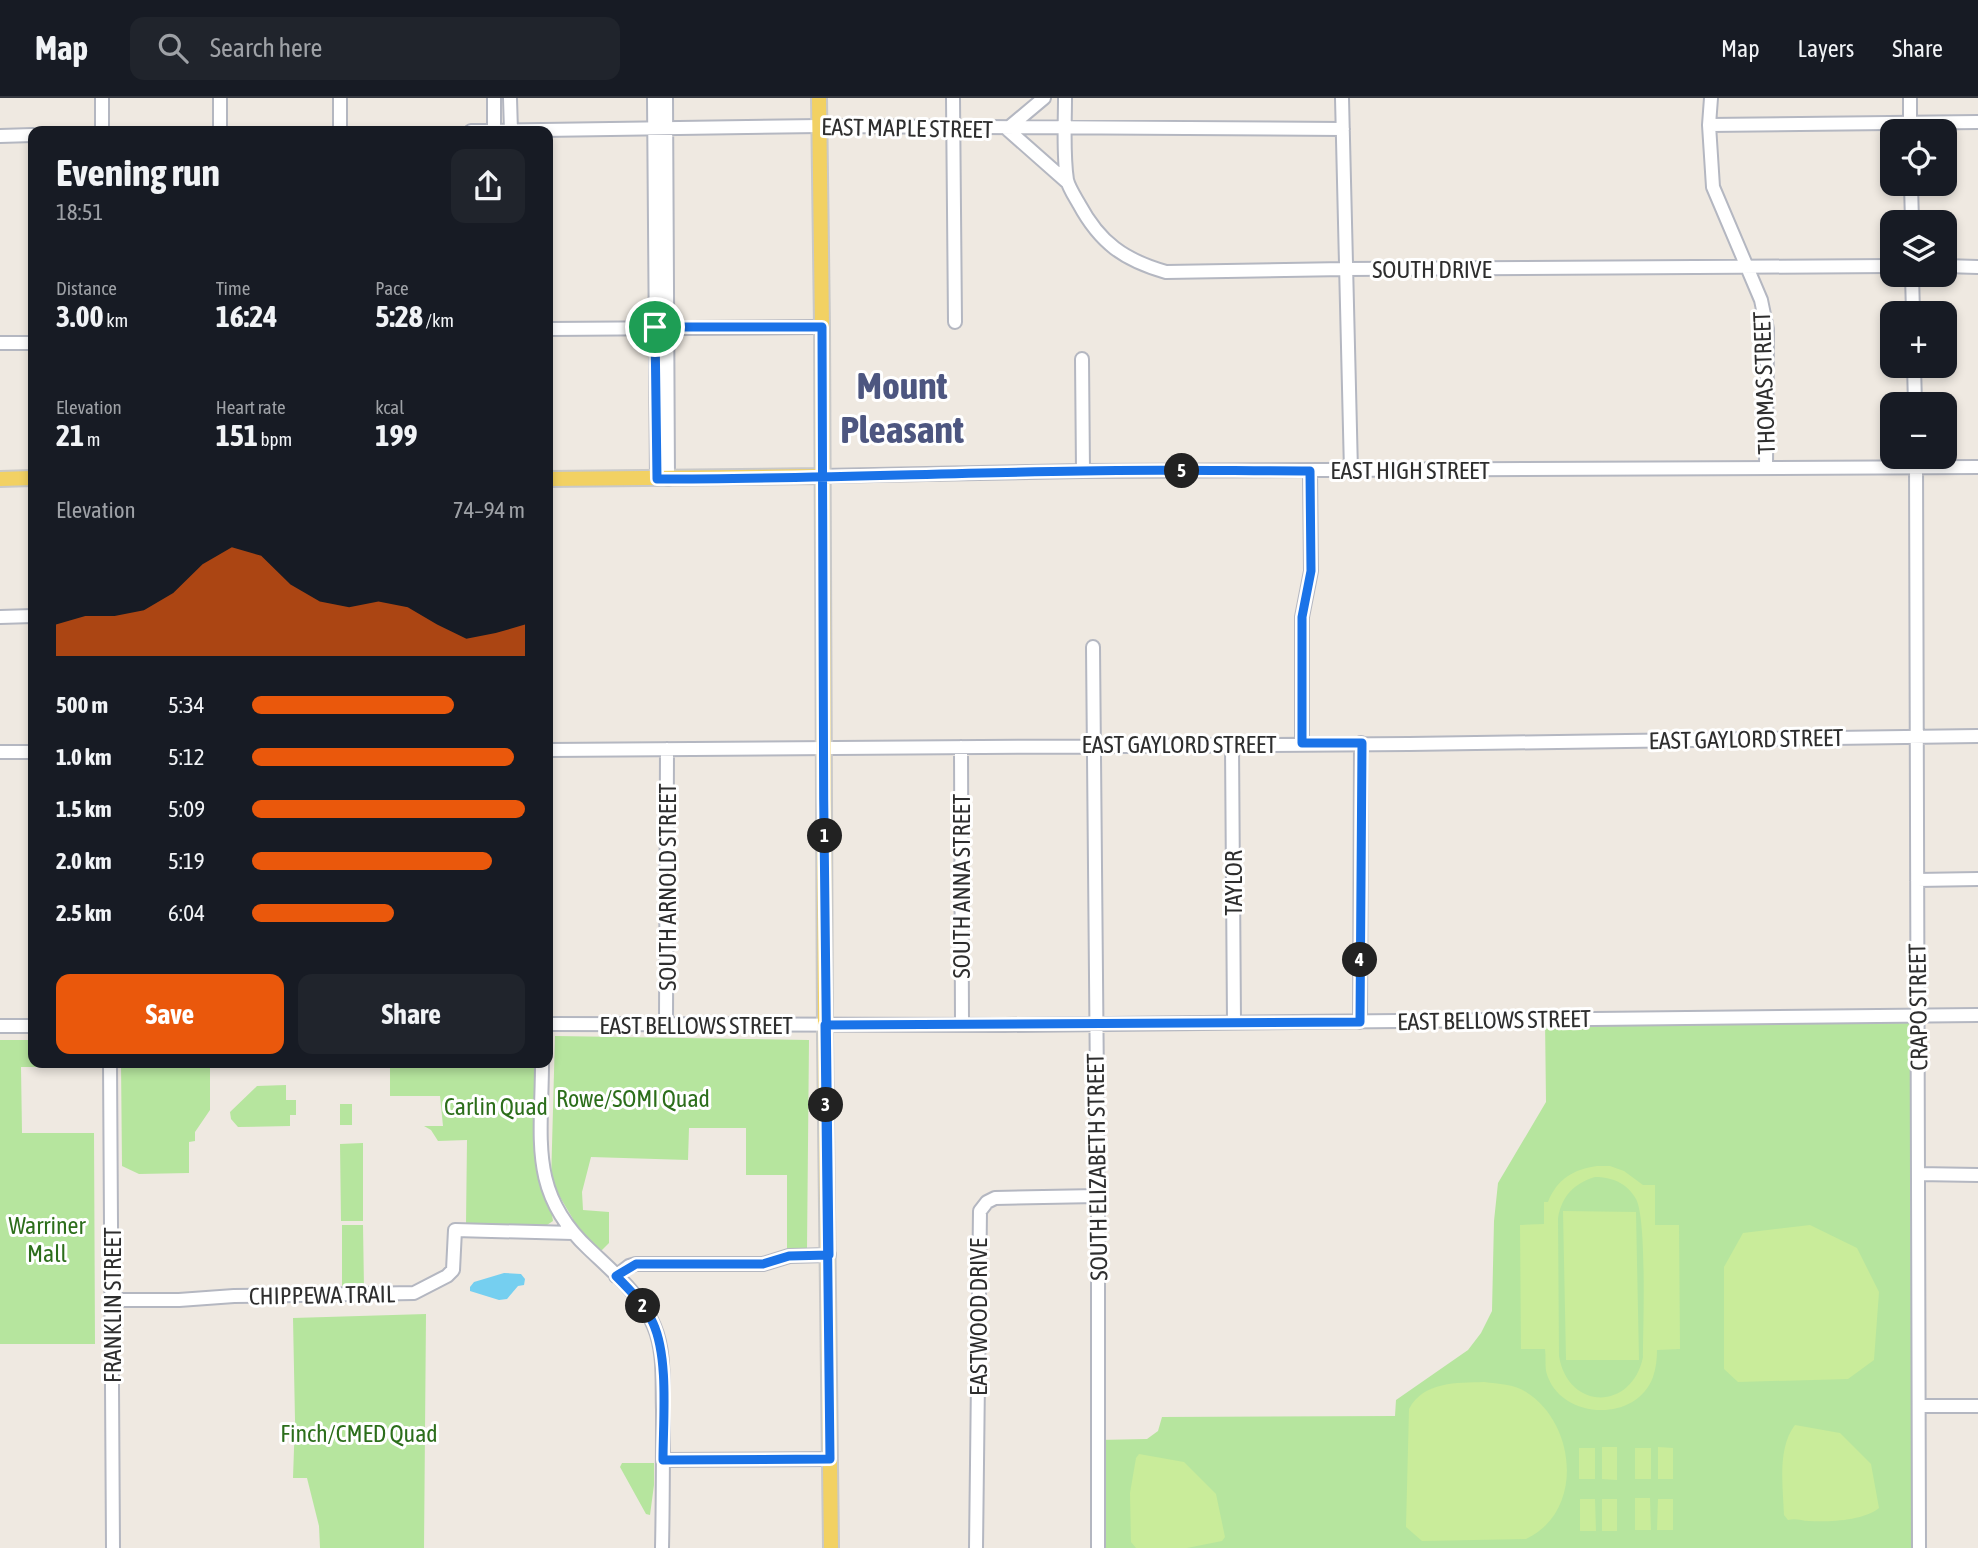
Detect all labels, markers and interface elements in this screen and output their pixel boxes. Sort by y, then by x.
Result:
search box [130,17,620,80]
text: Map [35,29,88,67]
icon: search [154,29,192,67]
text: Search here [210,33,322,63]
text: Map [1721,35,1760,62]
text: Layers [1798,35,1854,62]
text: Share [1892,35,1943,62]
street label: EAST MAPLE STREET [821,113,994,143]
map controls [1880,119,1957,469]
button: locate [1880,119,1957,196]
button: share [451,149,525,223]
text: Evening run [56,151,220,194]
text: 18:51 [56,199,103,225]
button: layers [1880,210,1957,287]
street label: SOUTH DRIVE [1372,256,1492,283]
text: Distance [56,277,117,299]
text: Time [216,277,250,299]
text: Pace [375,277,409,299]
pin [625,297,685,357]
text: 3.00 [56,299,104,333]
text: 16:24 [216,299,277,333]
text: 5:28 [375,299,423,333]
button: + [1880,301,1957,378]
icon: arrive [636,308,674,346]
text: km [104,309,128,331]
text: /km [423,309,454,331]
street label: THOMAS STREET [1748,310,1780,455]
district label: Mount Pleasant [840,364,964,451]
button: − [1880,392,1957,469]
text: Elevation [56,396,122,418]
text: Heart rate [216,396,286,418]
text: kcal [375,396,404,418]
text: 21 [56,418,84,452]
text: 151 [216,418,258,452]
text: 199 [375,418,418,452]
text: m [84,428,101,450]
text: bpm [258,428,292,450]
pin: 5 [1164,454,1200,488]
street label: EAST HIGH STREET [1330,457,1490,484]
text: 5 [1177,459,1186,481]
text: Elevation [56,497,136,523]
text: 74–94 m [453,497,525,523]
text: 500 m [56,692,108,718]
text: 5:34 [168,692,205,718]
street label: EAST GAYLORD STREET [1648,724,1844,754]
street label: EAST GAYLORD STREET [1082,731,1277,758]
text: 1.0 km [56,744,112,770]
text: 5:12 [168,744,205,770]
street label: SOUTH ARNOLD STREET [654,783,681,991]
street label: SOUTH ANNA STREET [948,793,975,978]
text: 1.5 km [56,796,112,822]
text: 5:09 [168,796,205,822]
pin: 1 [808,818,842,854]
text: 1 [820,824,829,846]
text: 2.0 km [56,848,112,874]
text: 5:19 [168,848,205,874]
street label: TAYLOR [1220,850,1247,916]
text: 2.5 km [56,900,112,926]
text: 6:04 [168,900,205,926]
pin: 4 [1342,942,1378,978]
street label: CRAPO STREET [1903,943,1933,1071]
text: 4 [1355,948,1364,970]
button: Save [56,974,284,1054]
button: Share [298,974,525,1054]
street label: EAST BELLOWS STREET [1397,1005,1592,1035]
street label: EAST BELLOWS STREET [599,1012,793,1039]
street label: SOUTH ELIZABETH STREET [1082,1053,1112,1281]
park label: Rowe/SOMI Quad [556,1085,710,1112]
pin: 3 [808,1088,844,1122]
park label: Carlin Quad [444,1093,548,1120]
text: 3 [821,1093,830,1115]
park label: Warriner Mall [8,1212,86,1267]
street label: FRANKLIN STREET [99,1227,126,1383]
street label: EASTWOOD DRIVE [965,1238,992,1396]
street label: CHIPPEWA TRAIL [249,1280,396,1310]
pin: 2 [626,1288,660,1324]
text: 2 [638,1294,647,1316]
park label: Finch/CMED Quad [280,1420,438,1447]

